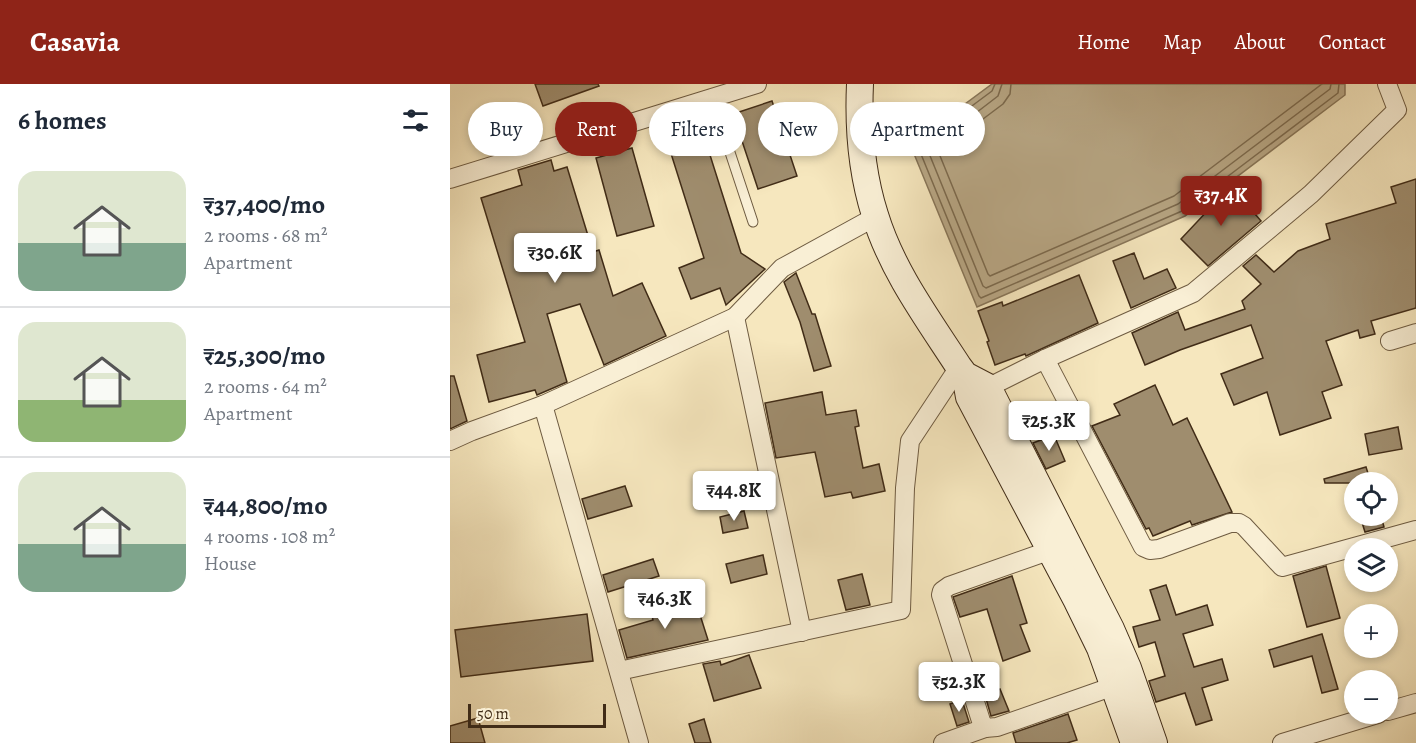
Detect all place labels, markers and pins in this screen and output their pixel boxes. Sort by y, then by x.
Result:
pin: ₹37.4K [1172,176,1270,227]
pin: ₹30.6K [506,233,604,284]
pin: ₹25.3K [1000,401,1098,452]
pin: ₹44.8K [685,471,783,522]
pin: ₹46.3K [616,579,714,630]
pin: ₹52.3K [910,662,1008,713]

